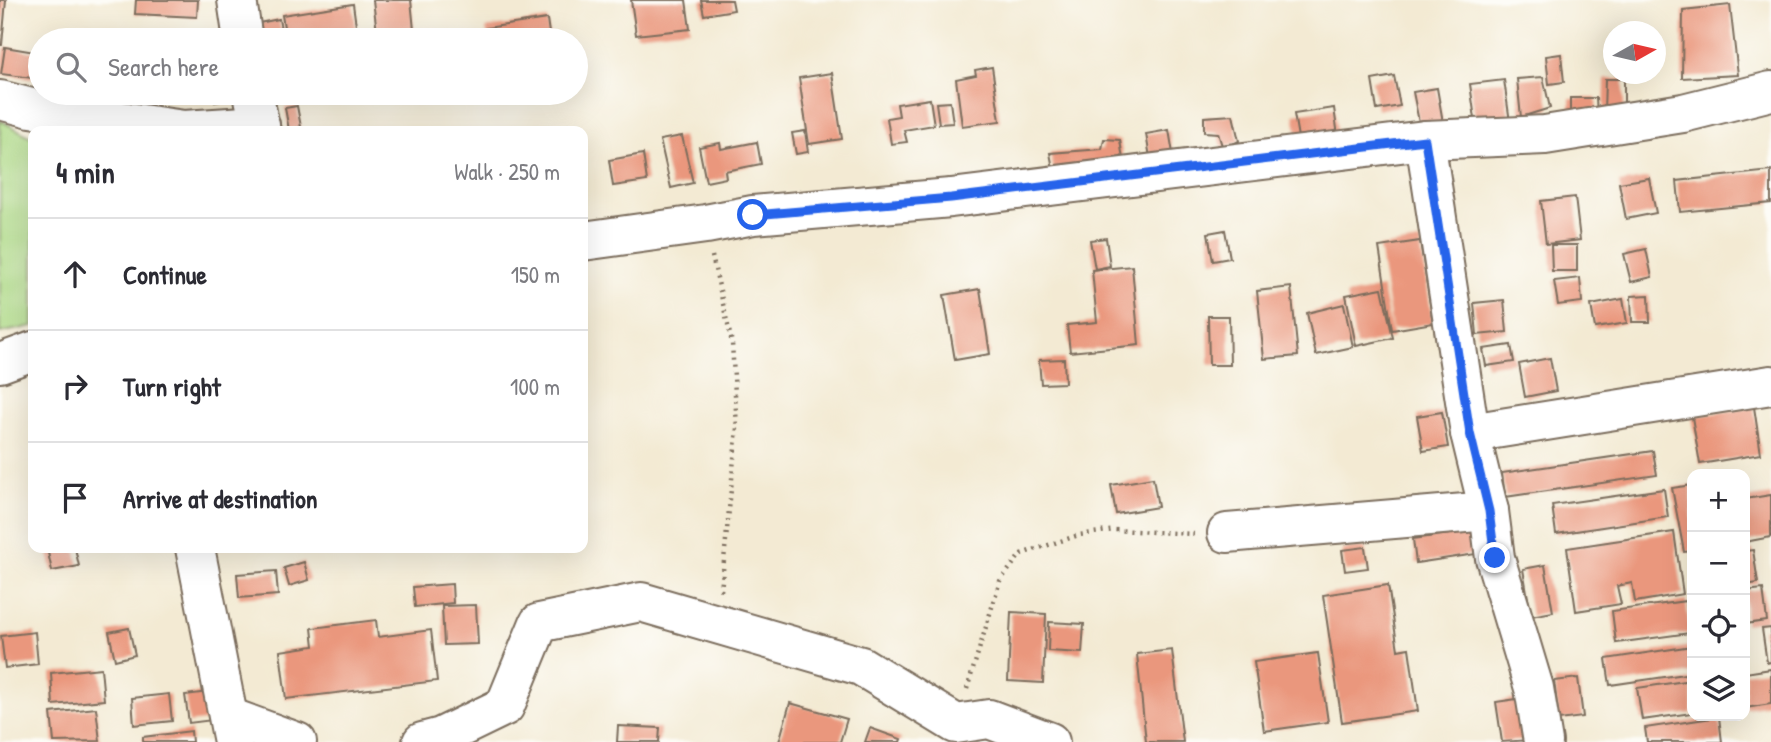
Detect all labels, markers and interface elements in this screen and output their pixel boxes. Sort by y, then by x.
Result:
north arrow [1603,21,1666,84]
search box [28,28,588,105]
icon: search [52,48,90,86]
text: Search here [108,49,219,84]
text: 4 min [56,152,115,192]
text: Walk · 250 m [454,156,560,187]
route start [737,199,768,230]
icon: ahead [56,255,94,293]
text: Continue [123,257,207,292]
text: 150 m [511,259,560,290]
icon: right [56,367,94,405]
text: Turn right [123,369,221,404]
text: 100 m [510,371,560,402]
map controls [1687,469,1750,721]
button: + [1687,469,1750,532]
icon: arrive [56,479,94,517]
text: Arrive at destination [123,481,318,516]
button: − [1687,532,1750,595]
route end [1479,542,1510,573]
button: locate [1687,595,1750,658]
button: layers [1687,658,1750,721]

